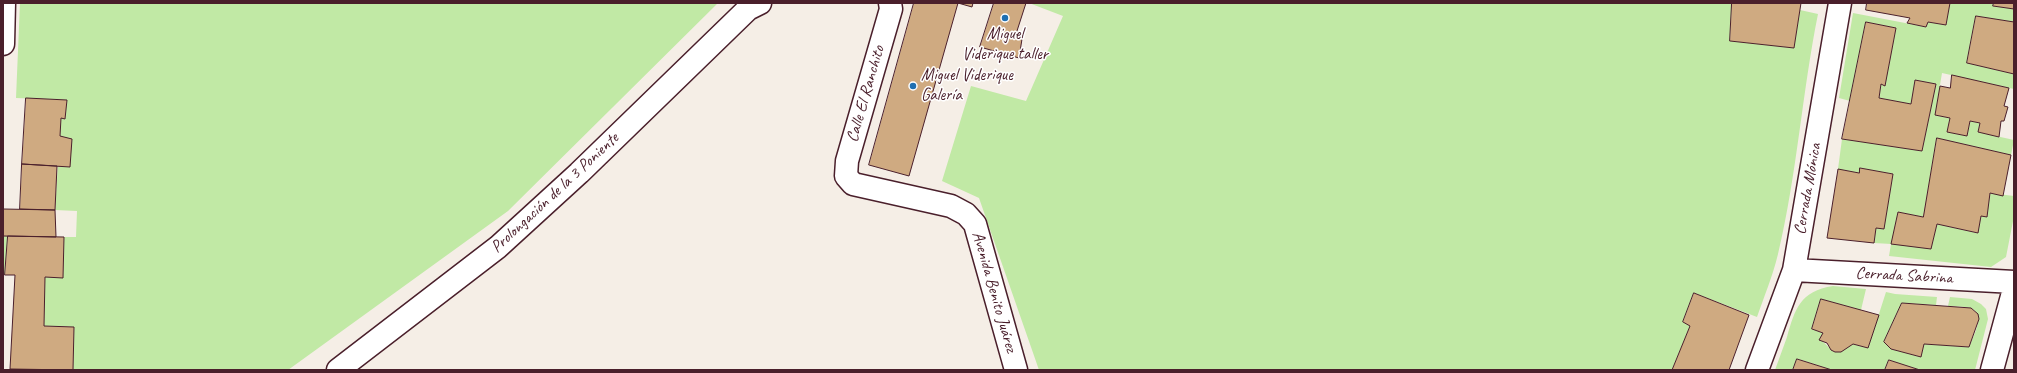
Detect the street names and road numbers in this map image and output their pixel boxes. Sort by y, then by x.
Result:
street label: Calle El Ranchito [843,43,889,145]
street label: Prolongación de la 3 Poniente [487,128,623,258]
street label: Cerrada Mónica [1790,142,1826,236]
street label: Avenida Benito Juárez [967,229,1021,355]
street label: Cerrada Sabrina [1855,263,1953,289]

